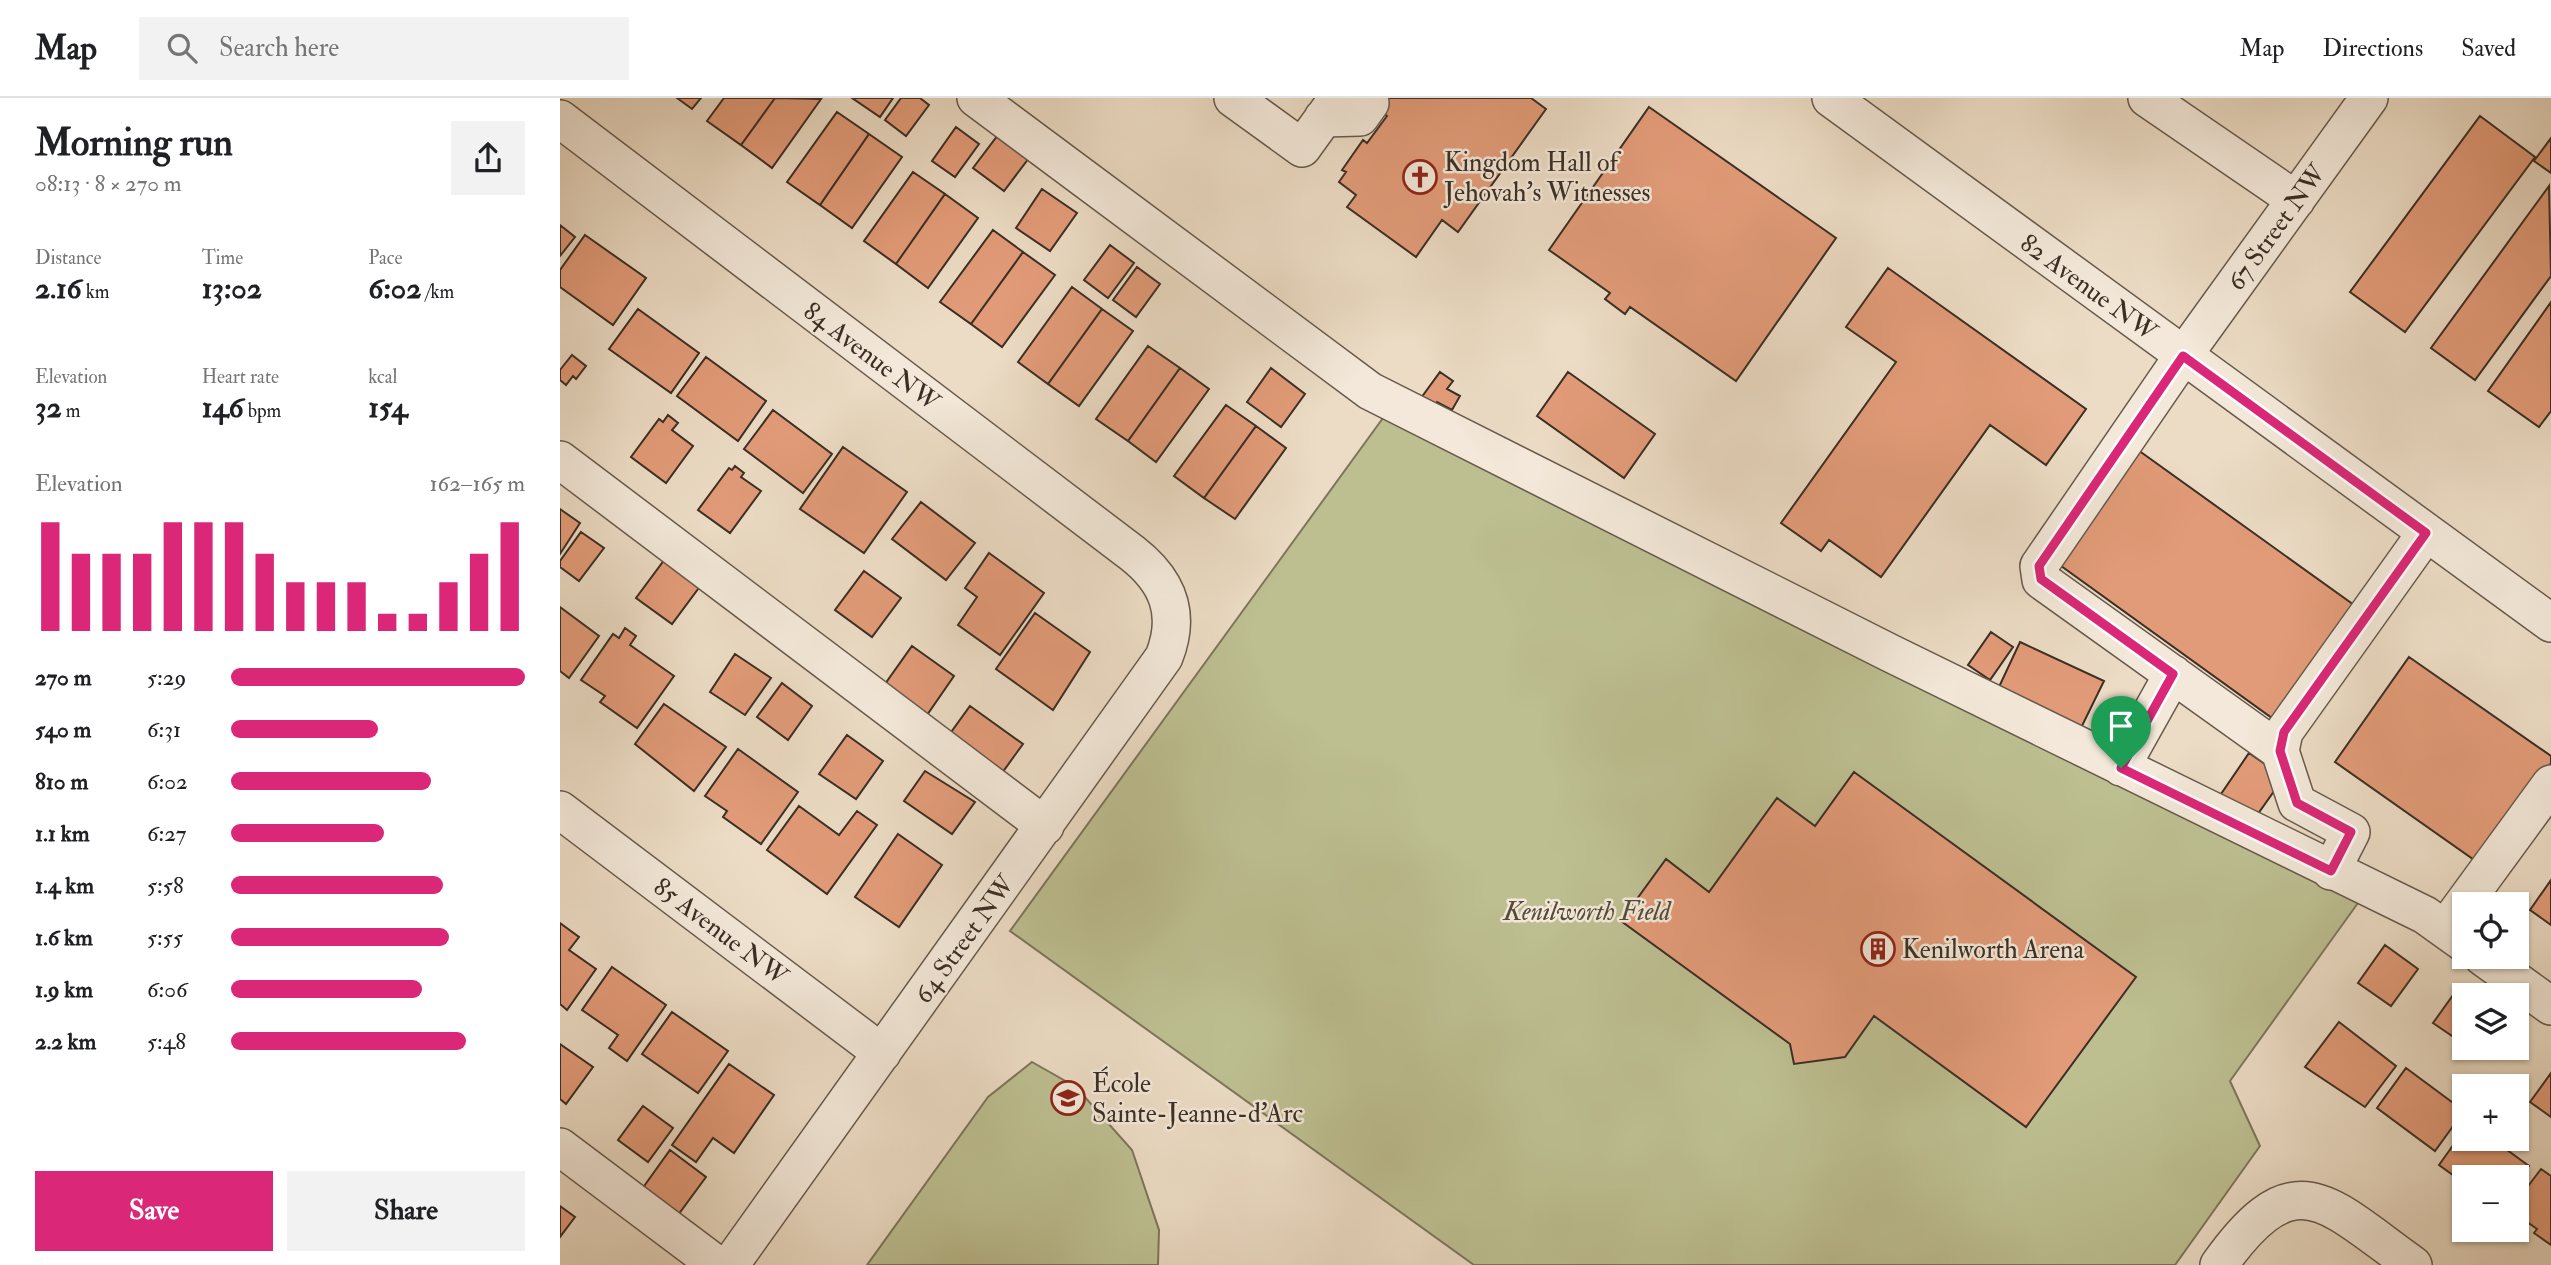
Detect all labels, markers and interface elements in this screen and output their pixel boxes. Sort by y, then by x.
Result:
search box [139,17,629,80]
text: Map [35,28,97,69]
icon: search [163,29,201,67]
text: Search here [219,32,339,64]
text: Map [2239,33,2284,64]
text: Directions [2322,33,2423,64]
text: Saved [2461,33,2516,64]
text: Morning run [35,119,233,167]
button: share [451,121,525,195]
place label: Kingdom Hall of Jehovah's Witnesses [1443,147,1650,209]
street label: 67 Street NW [2220,157,2334,297]
church icon: Kingdom Hall of Jehovah's Witnesses [1401,158,1439,196]
text: 08:13 · 8 × 270 m [35,169,182,198]
street label: 82 Avenue NW [2014,227,2164,349]
text: Distance [35,246,101,270]
text: Time [202,246,243,270]
text: Pace [368,246,402,270]
text: 2.16 [35,270,82,307]
text: 13:02 [202,270,262,307]
text: 6:02 [368,270,421,307]
text: km [82,280,110,304]
text: /km [421,280,454,304]
street label: 84 Avenue NW [797,295,947,419]
text: Elevation [35,365,107,389]
text: Heart rate [202,365,279,389]
text: kcal [368,365,397,389]
text: 32 [35,389,62,426]
text: 146 [202,389,244,426]
text: 154 [368,389,408,426]
text: m [62,399,80,423]
text: bpm [244,399,281,423]
text: Elevation [35,469,123,498]
text: 162–165 m [430,469,525,498]
text: 270 m [35,663,92,692]
text: 5:29 [147,663,186,692]
pin [2091,696,2151,768]
icon: arrive [2102,707,2140,745]
text: 540 m [35,715,91,744]
text: 6:31 [147,715,181,744]
text: 810 m [35,767,88,796]
text: 6:02 [147,767,188,796]
text: 1.1 km [35,819,90,848]
text: 6:27 [147,819,186,848]
street label: 64 Street NW [908,868,1023,1010]
text: 1.4 km [35,871,94,900]
text: 5:58 [147,871,184,900]
street label: 85 Avenue NW [647,871,795,994]
map controls [2452,892,2529,1242]
button: locate [2452,892,2529,969]
park label: Kenilworth Field [1502,896,1672,928]
text: 1.6 km [35,923,93,952]
text: 5:55 [147,923,183,952]
building icon: Kenilworth Arena [1859,930,1897,968]
place label: Kenilworth Arena [1902,934,2085,966]
text: 1.9 km [35,975,93,1004]
text: 6:06 [147,975,188,1004]
button: layers [2452,983,2529,1060]
text: 2.2 km [35,1027,96,1056]
text: 5:48 [147,1027,186,1056]
place label: École Sainte-Jeanne-d'Arc [1092,1066,1303,1130]
button: + [2452,1074,2529,1151]
school or university icon: École Sainte-Jeanne-d'Arc [1049,1079,1087,1117]
button: − [2452,1165,2529,1242]
button: Save [35,1171,273,1251]
button: Share [287,1171,525,1251]

